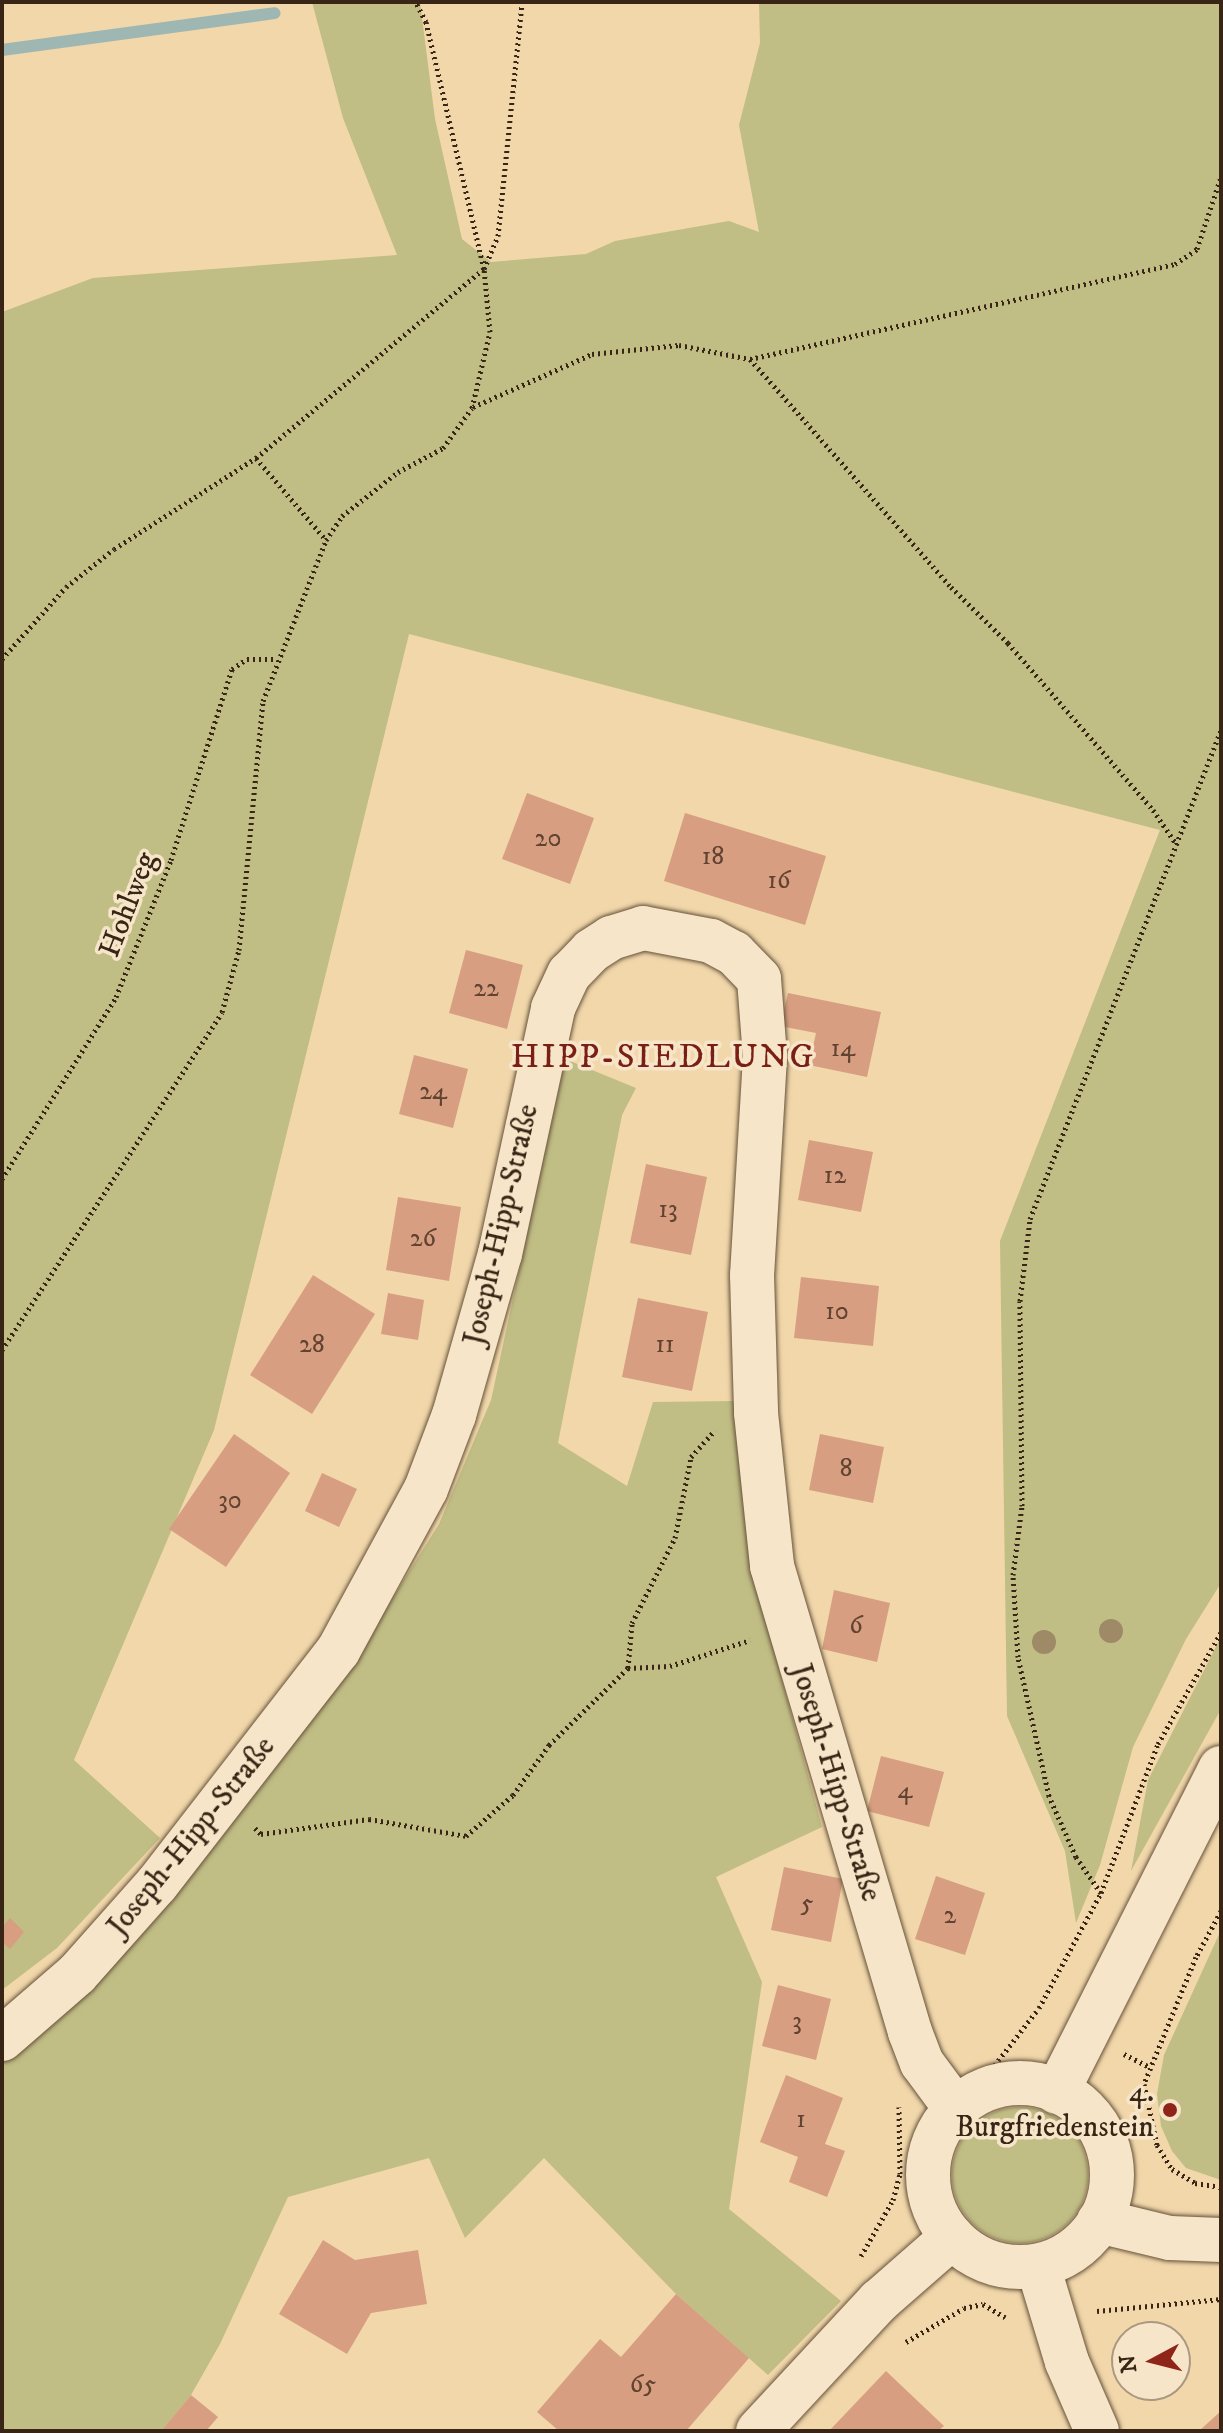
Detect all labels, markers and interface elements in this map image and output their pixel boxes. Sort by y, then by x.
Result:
house number: 20 [535,823,561,855]
house number: 18 [702,841,724,873]
street label: Hohlweg [93,847,165,963]
house number: 16 [768,865,790,897]
house number: 22 [473,973,499,1005]
house number: 14 [831,1033,855,1065]
district label: HIPP-SIEDLUNG [511,1038,815,1078]
house number: 24 [419,1076,447,1108]
street label: Joseph-Hipp-Straße [457,1101,547,1349]
house number: 12 [824,1160,846,1192]
house number: 13 [658,1194,678,1226]
house number: 26 [410,1223,436,1255]
house number: 10 [825,1296,849,1328]
house number: 28 [299,1329,325,1361]
house number: 11 [655,1329,675,1361]
house number: 8 [839,1453,853,1485]
house number: 30 [218,1485,242,1517]
house number: 6 [849,1610,863,1642]
street label: Joseph-Hipp-Straße [782,1660,888,1906]
street label: Joseph-Hipp-Straße [101,1730,283,1944]
house number: 4 [898,1775,912,1807]
house number: 5 [801,1888,813,1920]
house number: 2 [944,1900,956,1932]
house number: 3 [792,2006,802,2038]
place label: 4. Burgfriedenstein [955,2075,1154,2146]
marker: 4. Burgfriedenstein [1161,2101,1179,2119]
house number: 1 [796,2104,806,2136]
north arrow [1111,2321,1191,2401]
text: N [1114,2353,1143,2374]
house number: 65 [630,2369,656,2401]

